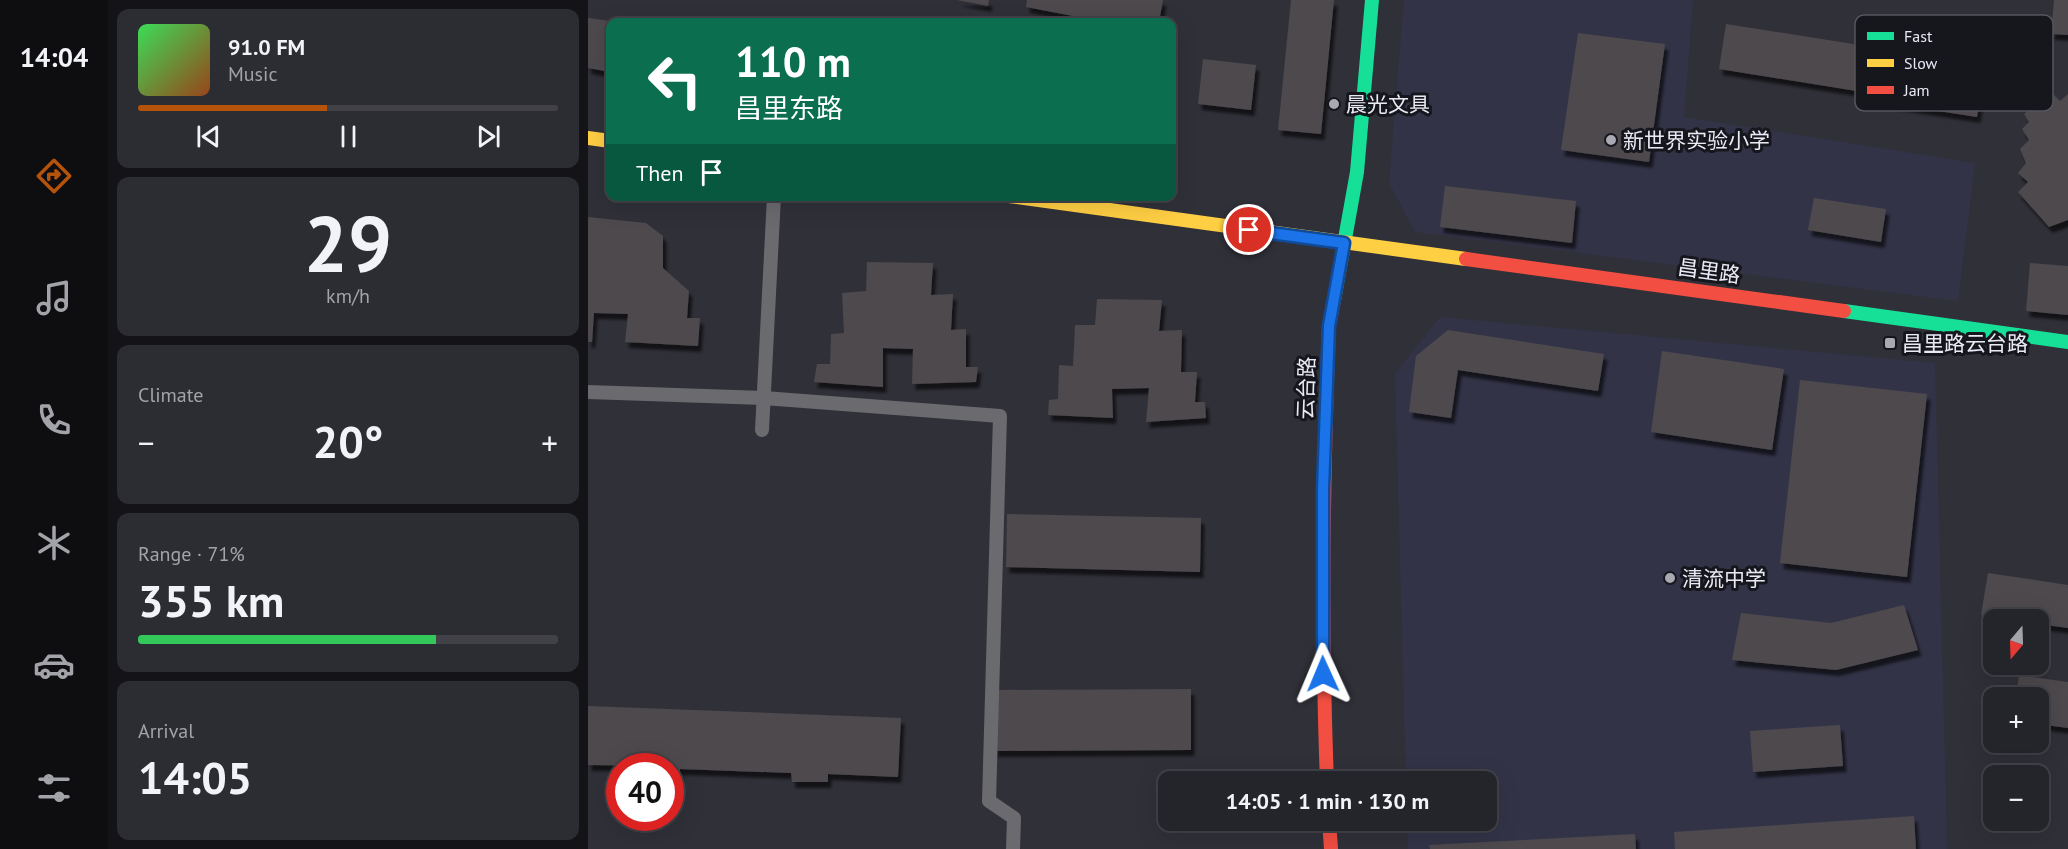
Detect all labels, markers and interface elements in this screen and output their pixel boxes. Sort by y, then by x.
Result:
legend [1855,15,2053,111]
text: Fast [1904,26,1933,46]
text: 91.0 FM [228,33,305,61]
text: 110 m [735,34,851,89]
text: 14:04 [20,40,88,74]
icon: left [636,42,714,120]
text: Slow [1904,53,1938,73]
text: Music [228,61,277,87]
text: Jam [1903,80,1930,100]
text: 昌里东路 [735,91,843,125]
place label: 晨光文具 [1346,91,1430,118]
marker: 晨光文具 [1327,97,1341,111]
icon: previous [192,120,225,153]
icon: pause [332,120,365,153]
icon: next [472,120,505,153]
place label: 新世界实验小学 [1623,127,1770,154]
marker: 新世界实验小学 [1604,133,1618,147]
icon: directions [33,155,75,197]
icon: arrive [695,156,728,189]
text: Then [636,159,683,187]
text: 29 [304,193,392,294]
pin [1223,204,1274,255]
icon: arrive [1232,213,1265,246]
street label: 昌里路 [1676,253,1742,289]
icon: music [33,277,75,319]
text: km/h [326,283,370,309]
place label: 昌里路云台路 [1902,330,2028,357]
marker: 昌里路云台路 [1883,336,1897,350]
street label: 云台路 [1291,356,1321,420]
text: Climate [138,382,204,408]
icon: phone [33,399,75,441]
text: 20° [313,412,383,470]
text: − [138,421,155,464]
text: + [541,421,558,464]
icon: climate [33,522,75,564]
text: Range · 71% [138,541,245,567]
place label: 清流中学 [1682,565,1766,592]
text: 355 km [138,571,284,629]
marker: 清流中学 [1663,571,1677,585]
north arrow [1983,609,2049,675]
map controls [1983,609,2049,831]
position arrow [1291,642,1355,706]
icon: car [33,644,75,686]
button: + [1983,687,2049,753]
text: Arrival [138,718,194,744]
text: 14:05 [138,748,252,806]
speed limit sign: 40 [606,753,684,831]
button: − [1983,765,2049,831]
icon: filters [33,767,75,809]
text: 14:05 · 1 min · 130 m [1226,787,1429,815]

